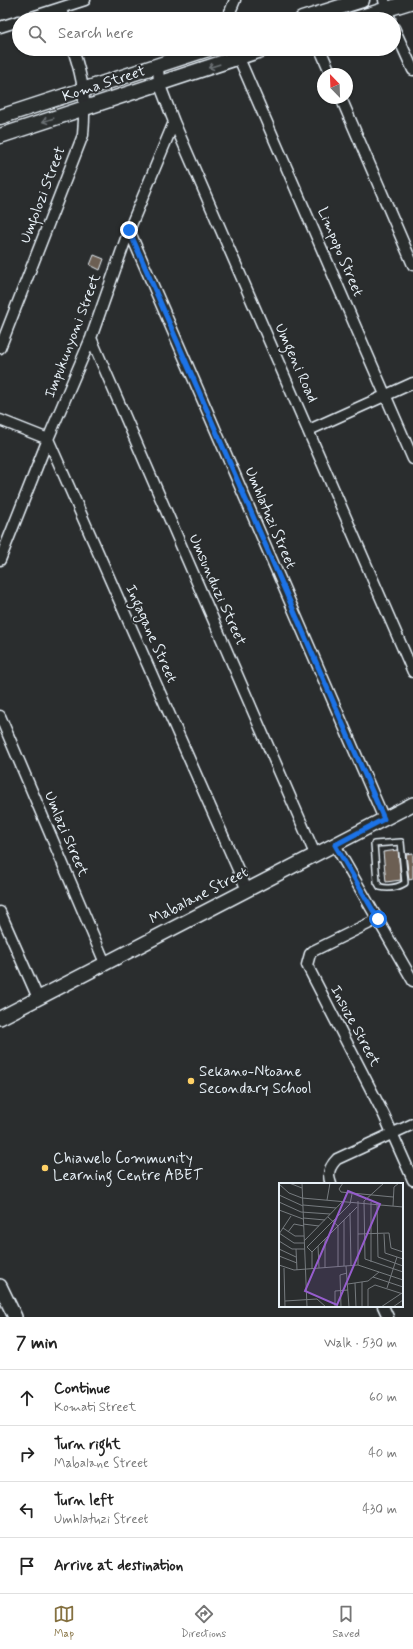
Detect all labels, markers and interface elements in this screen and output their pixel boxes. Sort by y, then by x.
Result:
search box [12,12,401,56]
icon: search [26,23,48,45]
text: Search here [58,24,134,44]
street label: Koma Street [60,61,148,107]
one-way arrow [208,62,220,70]
north arrow [317,68,353,104]
one-way arrow [42,117,55,124]
street label: Umfolozi Street [15,144,73,247]
street label: Limpopo Street [312,204,368,300]
route end [120,221,138,239]
street label: Impukunyoni Street [40,271,106,401]
street label: Umgeni Road [269,320,322,406]
street label: Umhlatuzi Street [240,464,301,572]
street label: Umsunduzi Street [183,531,251,649]
street label: Ingagane Street [119,582,182,687]
street label: Umlazi Street [39,788,93,880]
street label: Mabalane Street [146,862,252,930]
route start [369,910,387,928]
street label: Insuze Street [325,982,385,1070]
place label: Sekano-Ntoane Secondary School [199,1062,311,1099]
marker: Sekano-Ntoane Secondary School [186,1076,196,1086]
place label: Chiawelo Community Learning Centre ABET [53,1149,204,1187]
marker: Chiawelo Community Learning Centre ABET [40,1163,50,1173]
inset map [279,1183,403,1307]
text: 7 min [16,1332,58,1354]
text: Walk · 530 m [324,1335,397,1352]
text: Continue [54,1379,110,1399]
icon: ahead [16,1387,38,1409]
text: 60 m [369,1389,397,1406]
text: Komati Street [54,1399,136,1416]
text: Turn right [54,1435,121,1455]
icon: right [16,1443,38,1465]
text: 40 m [368,1445,397,1462]
text: Mabalane Street [54,1455,148,1472]
text: Turn left [54,1491,114,1511]
icon: left [16,1499,38,1521]
text: 430 m [362,1501,397,1518]
text: Umhlatuzi Street [54,1511,148,1528]
icon: arrive [16,1555,38,1577]
text: Arrive at destination [54,1556,183,1576]
tab: Map [53,1603,75,1641]
tab: Directions [181,1603,226,1641]
tab: Saved [332,1603,360,1641]

